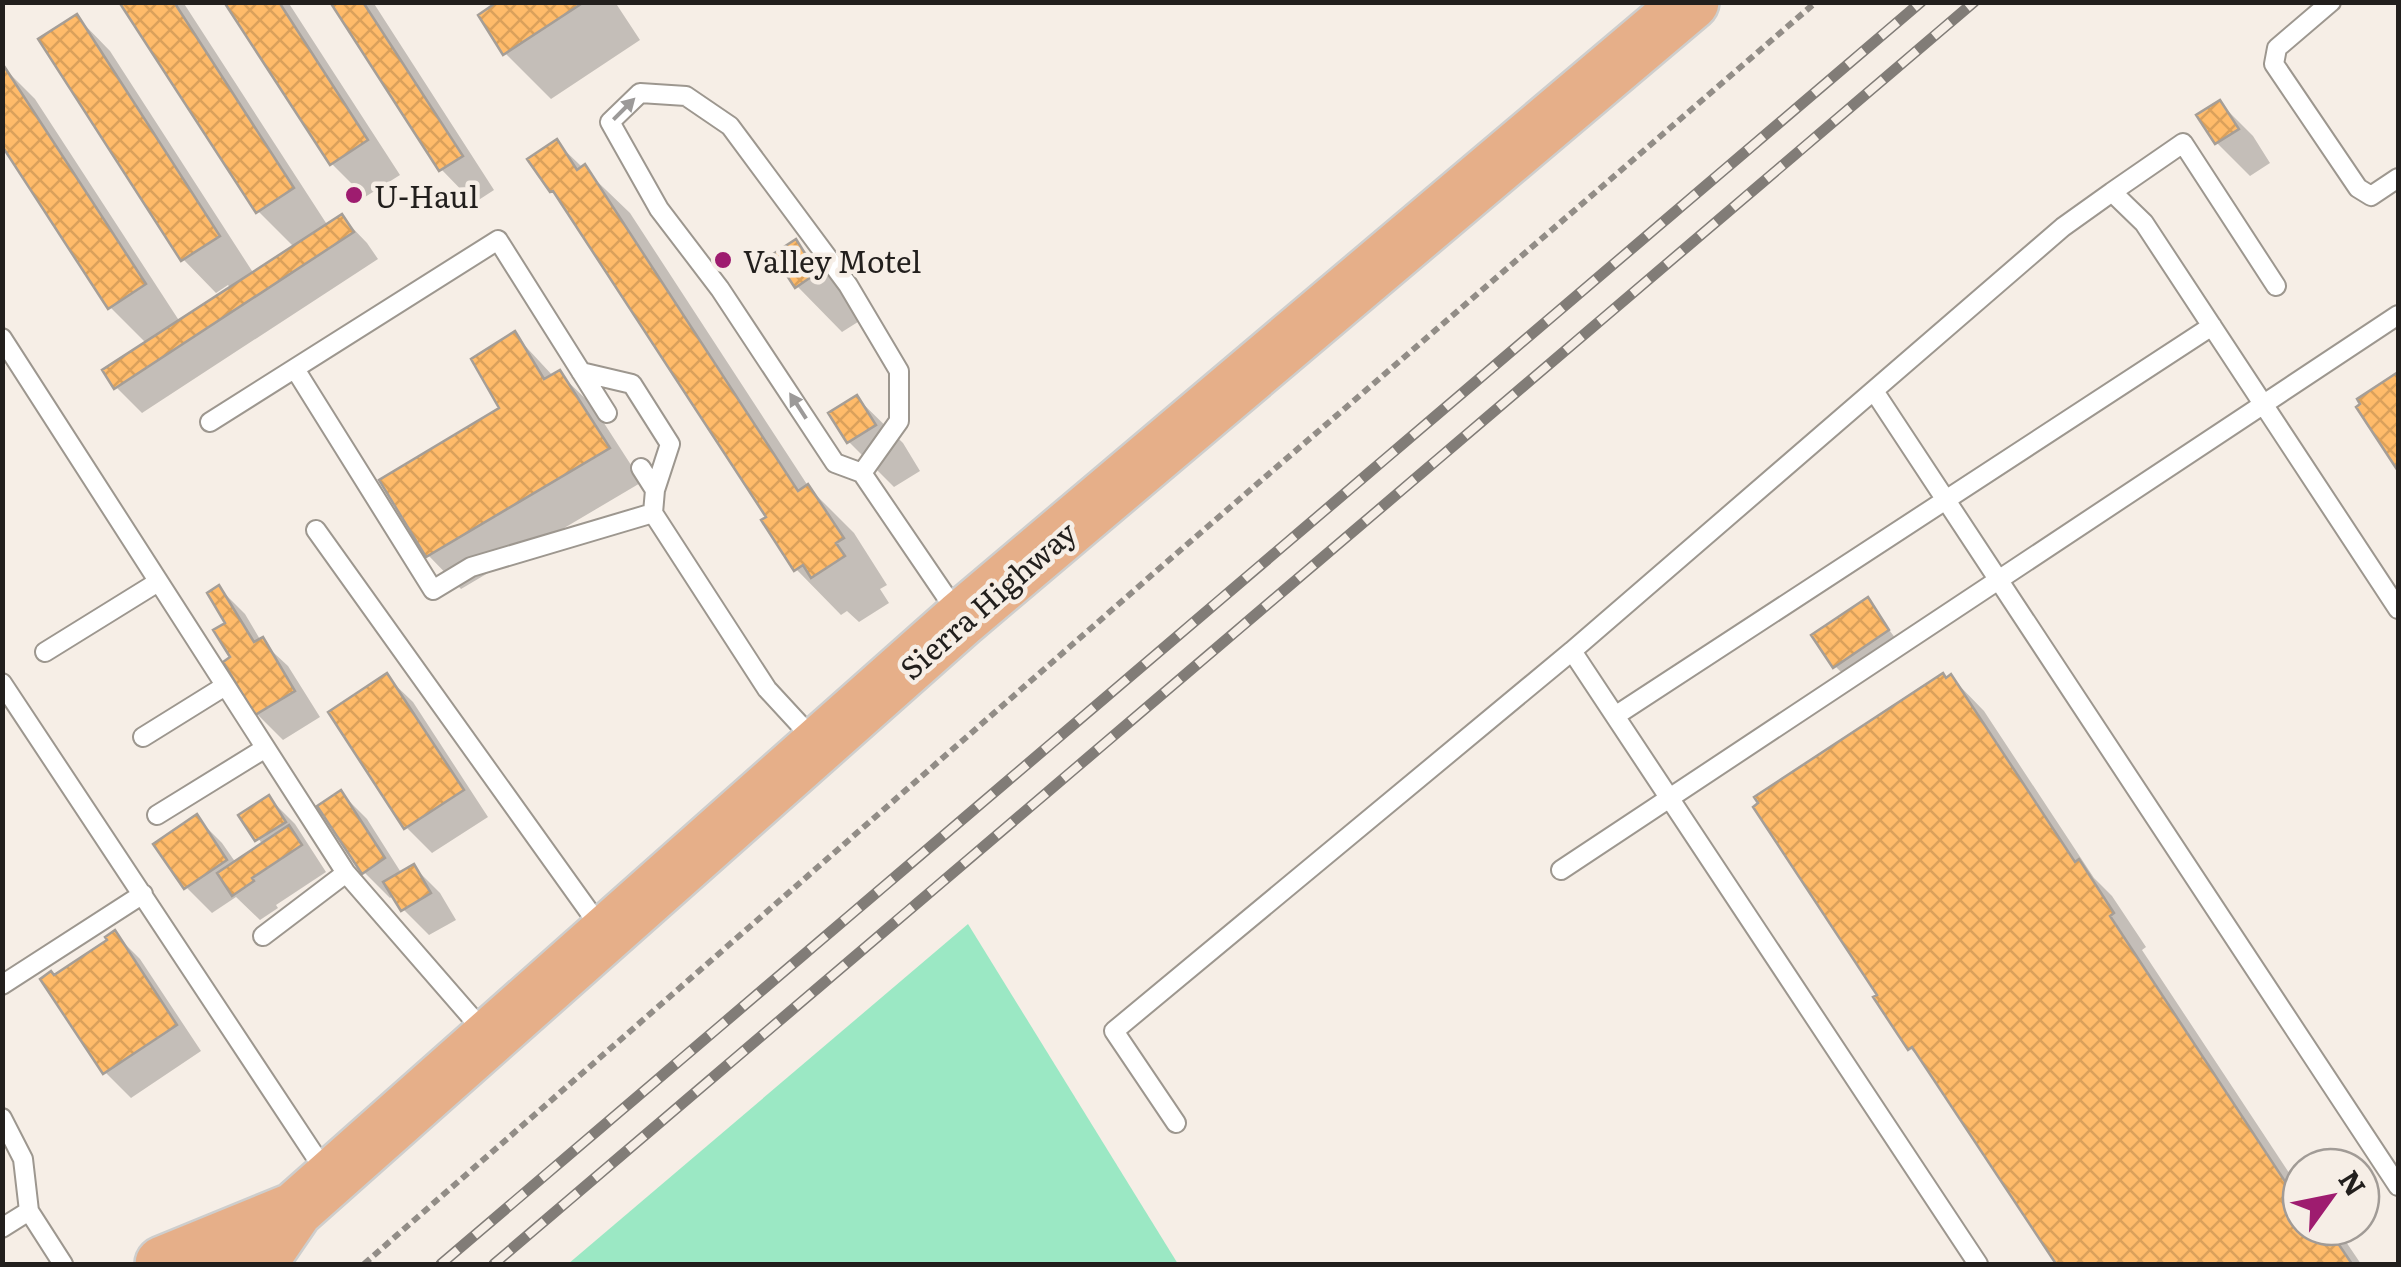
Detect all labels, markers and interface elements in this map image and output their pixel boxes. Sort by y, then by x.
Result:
one-way arrow [612,97,636,121]
place label: U-Haul [374,173,479,217]
marker: U-Haul [343,184,365,206]
place label: Valley Motel [743,238,921,282]
marker: Valley Motel [712,249,734,271]
one-way arrow [789,392,807,420]
street label: Sierra Highway [889,509,1086,688]
north arrow [2281,1147,2381,1247]
text: N [2330,1161,2378,1204]

